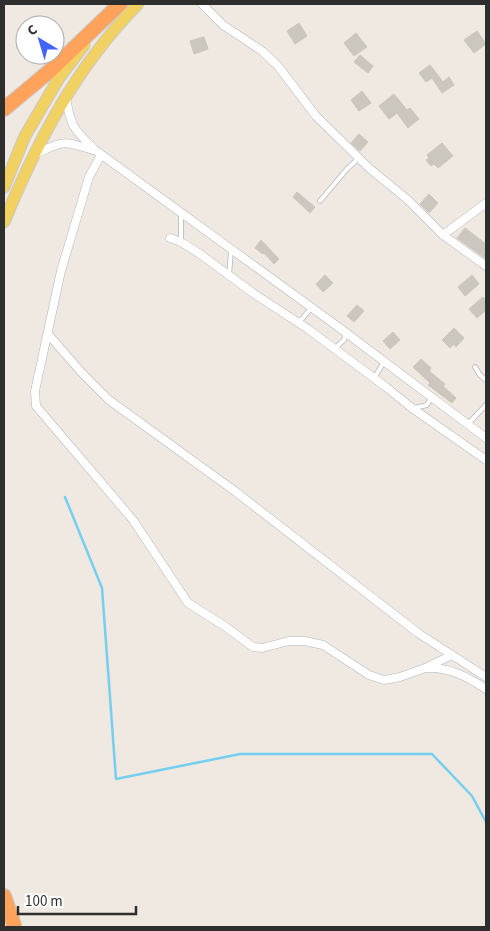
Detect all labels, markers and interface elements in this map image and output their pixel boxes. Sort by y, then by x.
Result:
north arrow [15,15,65,65]
text: С [23,20,42,41]
scale bar [18,884,135,916]
text: 100 m [25,891,63,912]

